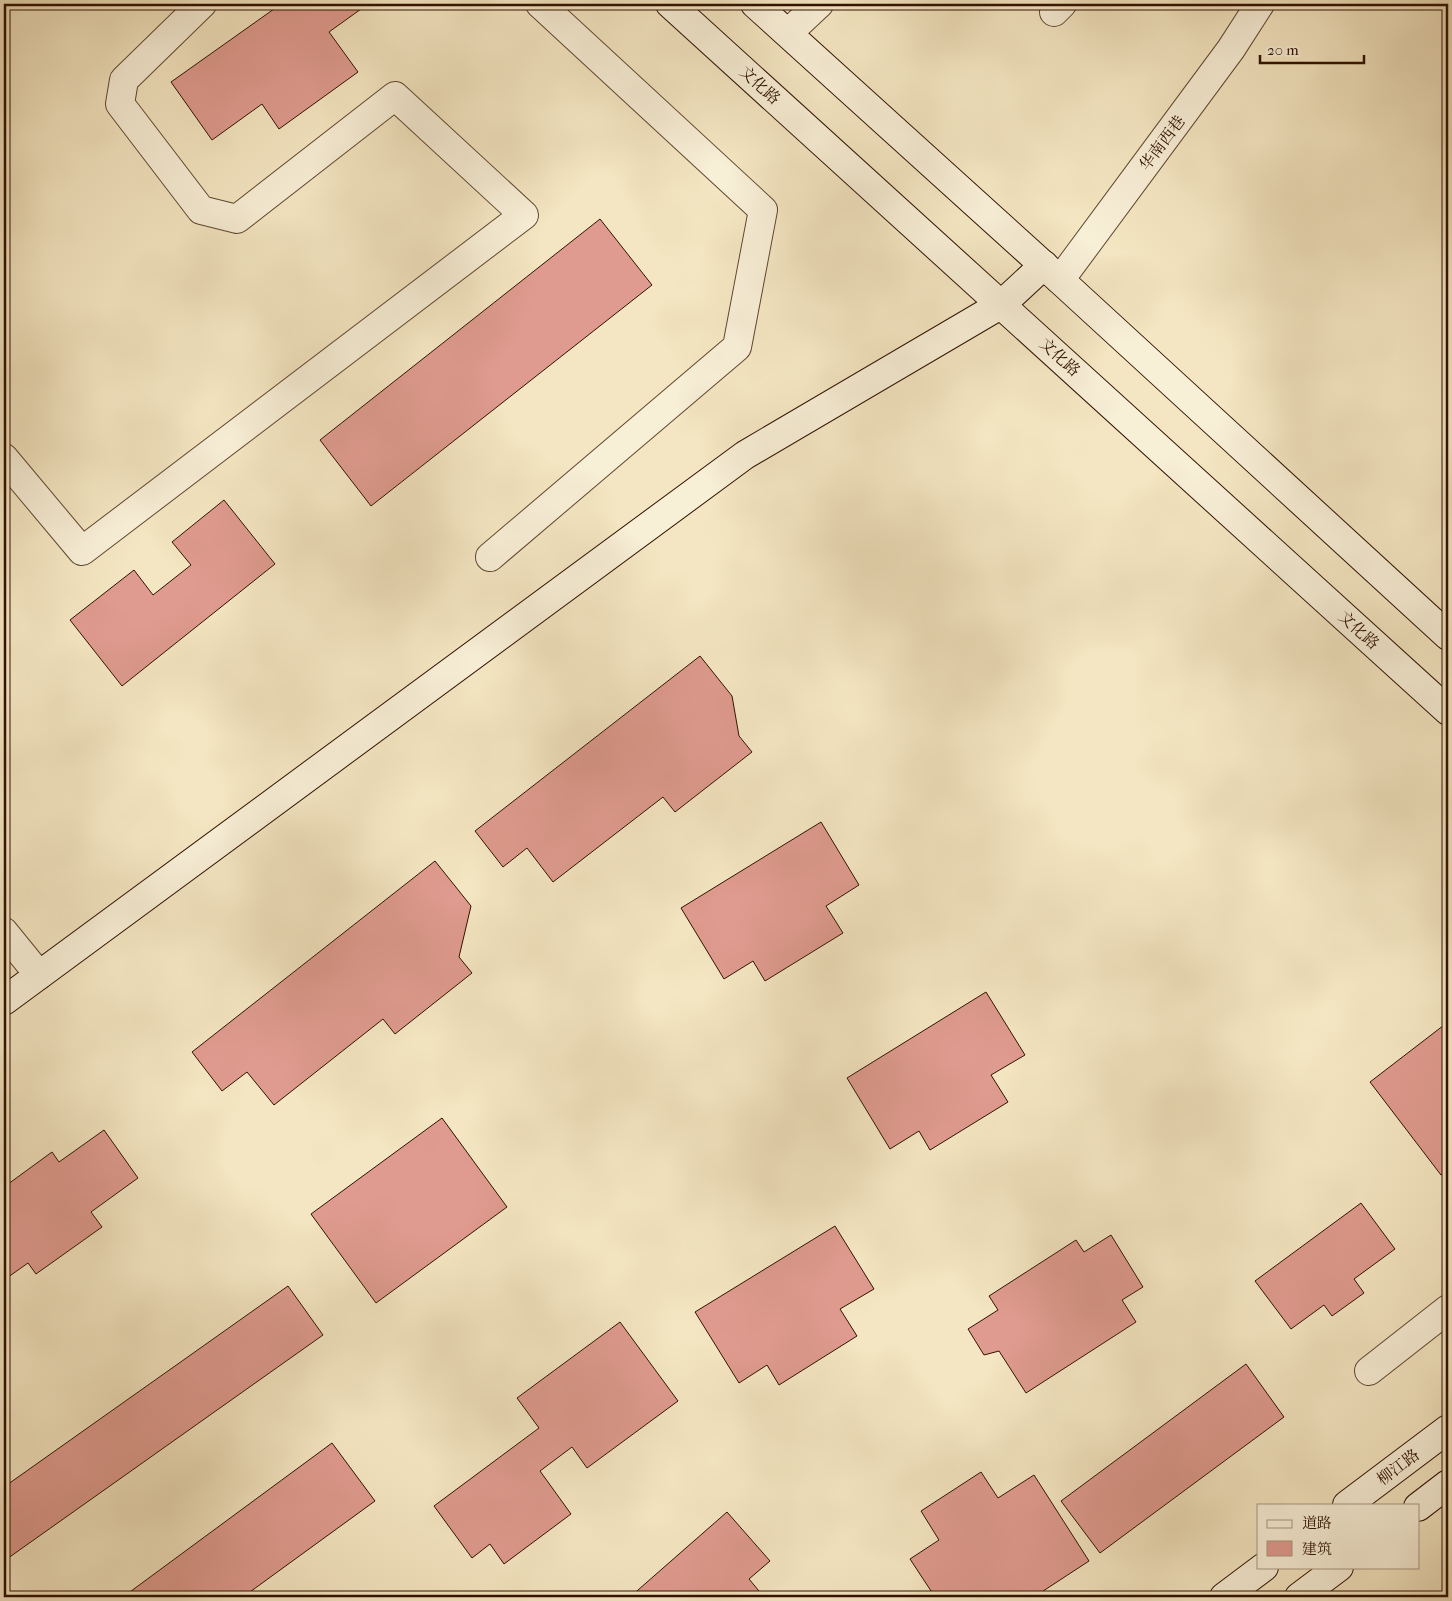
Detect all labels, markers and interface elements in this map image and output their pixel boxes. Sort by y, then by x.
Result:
scale bar [1260,32,1363,64]
text: 20 m [1267,41,1299,59]
street label: 文化路 [736,62,784,108]
street label: 华南西巷 [1135,112,1189,174]
street label: 文化路 [1036,334,1084,380]
street label: 文化路 [1335,607,1383,653]
street label: 柳江路 [1373,1445,1423,1489]
legend [1257,1504,1420,1568]
text: 道路 [1302,1514,1332,1532]
text: 建筑 [1302,1540,1332,1558]

